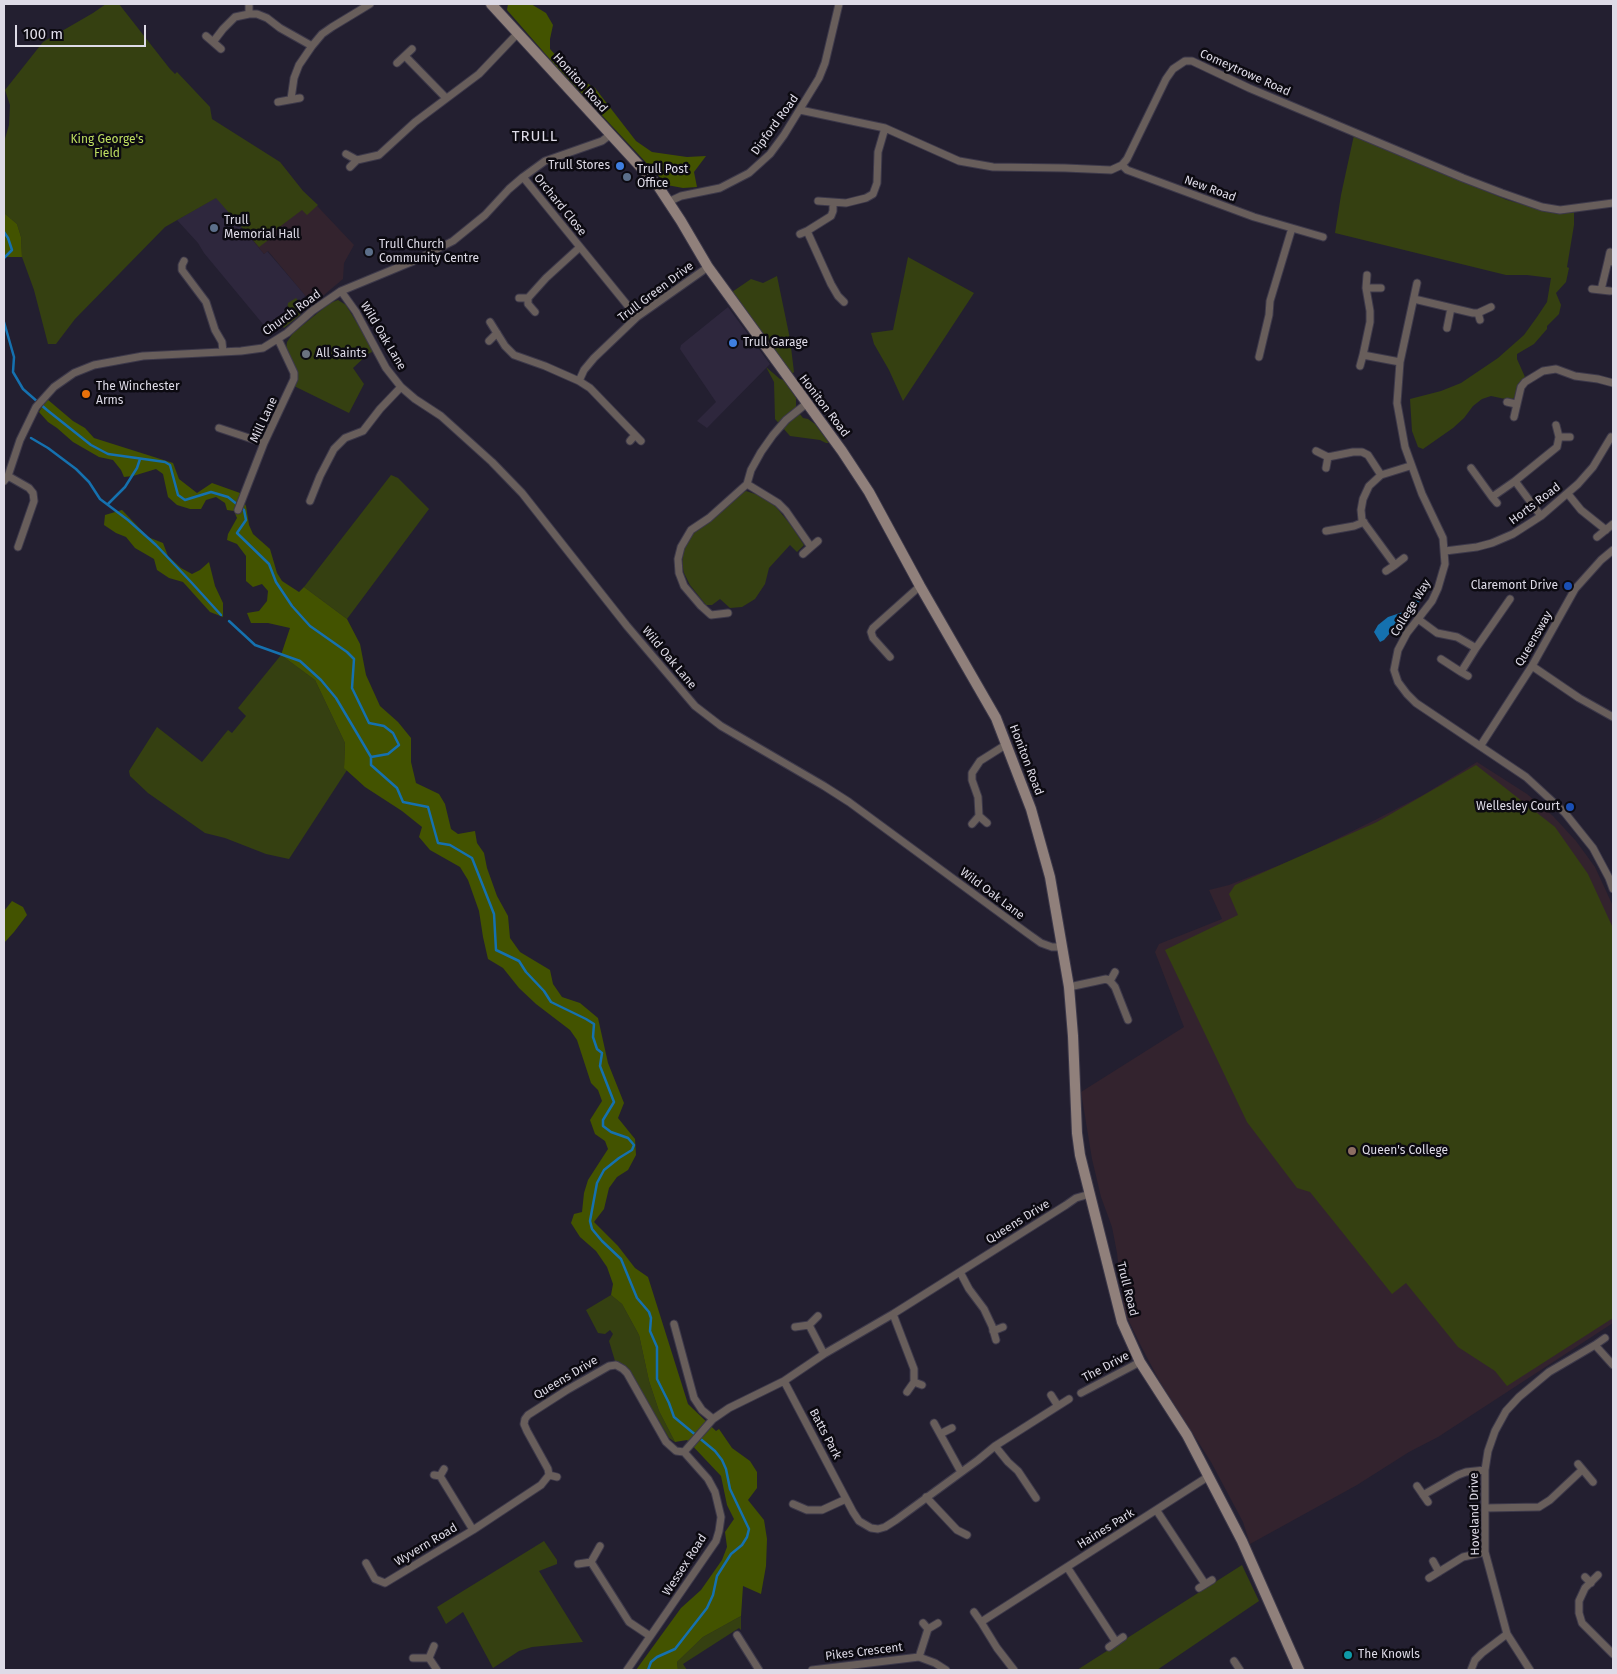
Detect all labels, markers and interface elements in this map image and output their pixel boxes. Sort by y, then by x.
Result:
scale bar [18,15,149,47]
text: 100 m [23,25,63,43]
street label: Comeytrowe Road [1197,47,1293,99]
street label: Honiton Road [550,50,610,116]
street label: Dipford Road [748,92,802,158]
district label: TRULL [511,128,559,146]
park label: King George's Field [70,133,144,161]
place label: Trull Stores [548,159,610,173]
marker: Trull Stores [614,160,626,172]
place label: Trull Post Office [637,163,688,191]
street label: Orchard Close [531,171,589,239]
marker: Trull Post Office [621,171,633,183]
street label: New Road [1182,173,1238,205]
place label: Trull Memorial Hall [224,214,300,242]
marker: Trull Memorial Hall [208,222,220,234]
place label: Trull Church Community Centre [379,238,479,266]
marker: Trull Church Community Centre [363,246,375,258]
street label: Trull Green Drive [615,259,697,325]
street label: Church Road [260,287,324,339]
street label: Wild Oak Lane [357,299,409,373]
place label: Trull Garage [743,336,808,350]
marker: Trull Garage [727,337,739,349]
place label: All Saints [316,347,367,361]
marker: All Saints [300,348,312,360]
street label: Honiton Road [796,372,852,440]
place label: The Winchester Arms [96,380,180,408]
marker: The Winchester Arms [80,388,92,400]
street label: Mill Lane [247,395,281,445]
street label: Horts Road [1506,480,1564,528]
street label: College Way [1388,577,1434,639]
place label: Claremont Drive [1471,579,1558,593]
marker: Claremont Drive [1562,580,1574,592]
street label: Queensway [1512,609,1556,669]
street label: Wild Oak Lane [639,624,699,692]
street label: Honiton Road [1006,723,1046,797]
place label: Wellesley Court [1476,800,1560,814]
marker: Wellesley Court [1564,801,1576,813]
street label: Wild Oak Lane [957,865,1027,923]
place label: Queen's College [1362,1144,1448,1158]
marker: Queen's College [1346,1145,1358,1157]
street label: Queens Drive [984,1197,1052,1247]
street label: Trull Road [1113,1260,1141,1318]
street label: The Drive [1080,1349,1132,1385]
street label: Queens Drive [531,1353,601,1403]
street label: Batts Park [806,1406,844,1462]
street label: Hoveland Drive [1467,1472,1483,1556]
street label: Haines Park [1075,1506,1137,1552]
street label: Wyvern Road [392,1521,460,1569]
street label: Wessex Road [660,1532,710,1598]
street label: Pikes Crescent [824,1640,904,1664]
place label: The Knowls [1358,1648,1420,1662]
marker: The Knowls [1342,1649,1354,1661]

